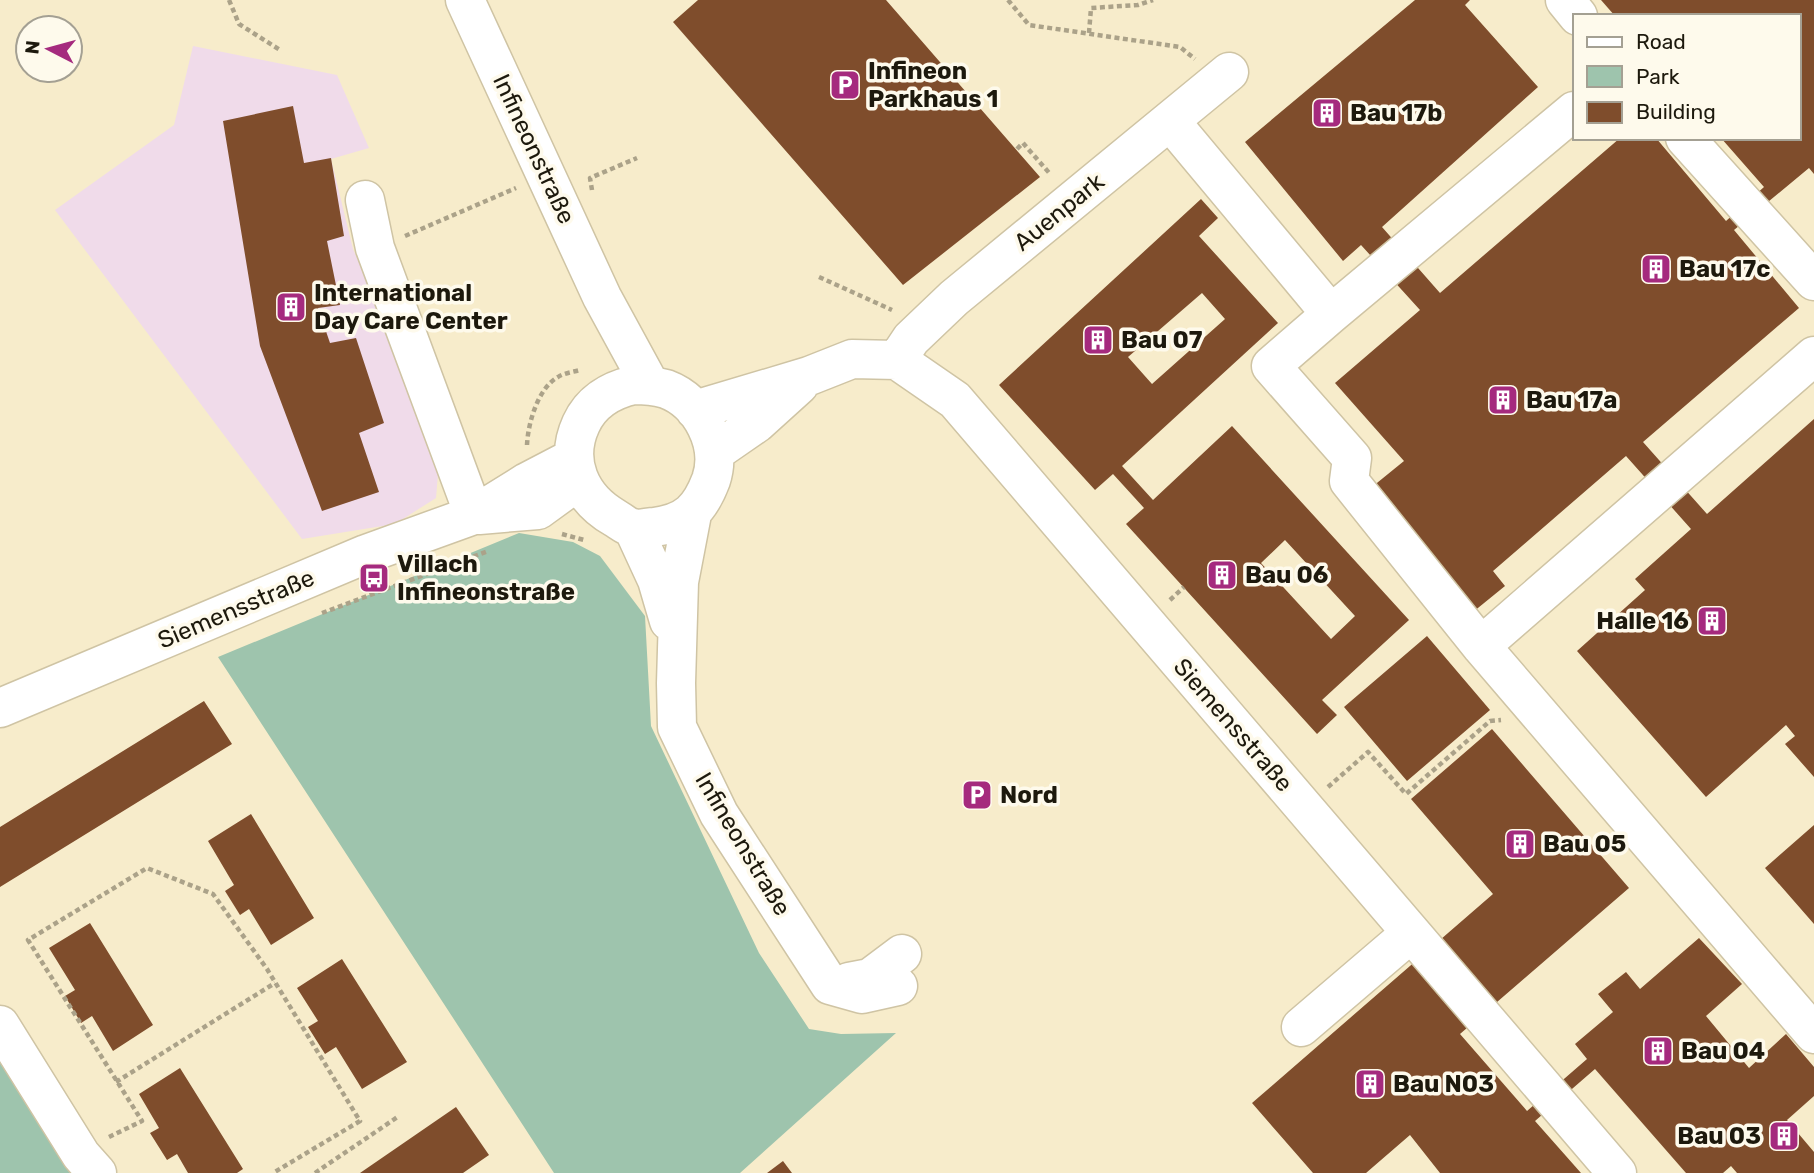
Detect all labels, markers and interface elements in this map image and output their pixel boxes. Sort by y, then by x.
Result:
north arrow [14,14,84,84]
legend [1573,14,1800,140]
text: Road [1636,29,1686,54]
text: N [20,39,45,55]
place label: Infineon Parkhaus 1 [868,57,999,113]
text: Park [1636,64,1680,89]
parking icon: Infineon Parkhaus 1 [828,68,862,102]
street label: Infineonstraße [487,70,581,228]
building icon: Bau 17b [1310,96,1344,130]
place label: Bau 17b [1350,99,1442,127]
text: Building [1636,99,1716,124]
street label: Auenpark [1008,167,1110,257]
building icon: Bau 17c [1639,252,1673,286]
place label: Bau 17c [1679,255,1770,283]
place label: International Day Care Center [314,279,508,335]
building icon: International Day Care Center [274,290,308,324]
building icon: Bau 07 [1081,323,1115,357]
place label: Bau 07 [1121,326,1203,354]
building icon: Bau 17a [1486,383,1520,417]
place label: Bau 17a [1526,386,1617,414]
place label: Villach Infineonstraße [397,550,575,606]
building icon: Bau 06 [1205,558,1239,592]
bus stop icon: Villach Infineonstraße [357,561,391,595]
place label: Bau 06 [1245,561,1329,589]
street label: Siemensstraße [154,563,318,655]
building icon: Halle 16 [1695,604,1729,638]
place label: Halle 16 [1596,607,1689,635]
street label: Siemensstraße [1168,653,1298,797]
street label: Infineonstraße [689,767,797,921]
parking icon: Nord [960,778,994,812]
place label: Nord [1000,781,1058,809]
building icon: Bau 05 [1503,827,1537,861]
place label: Bau 05 [1543,830,1626,858]
building icon: Bau 04 [1641,1034,1675,1068]
place label: Bau 04 [1681,1037,1765,1065]
building icon: Bau N03 [1353,1067,1387,1101]
place label: Bau N03 [1393,1070,1494,1098]
building icon: Bau 03 [1767,1119,1801,1153]
place label: Bau 03 [1677,1122,1761,1150]

